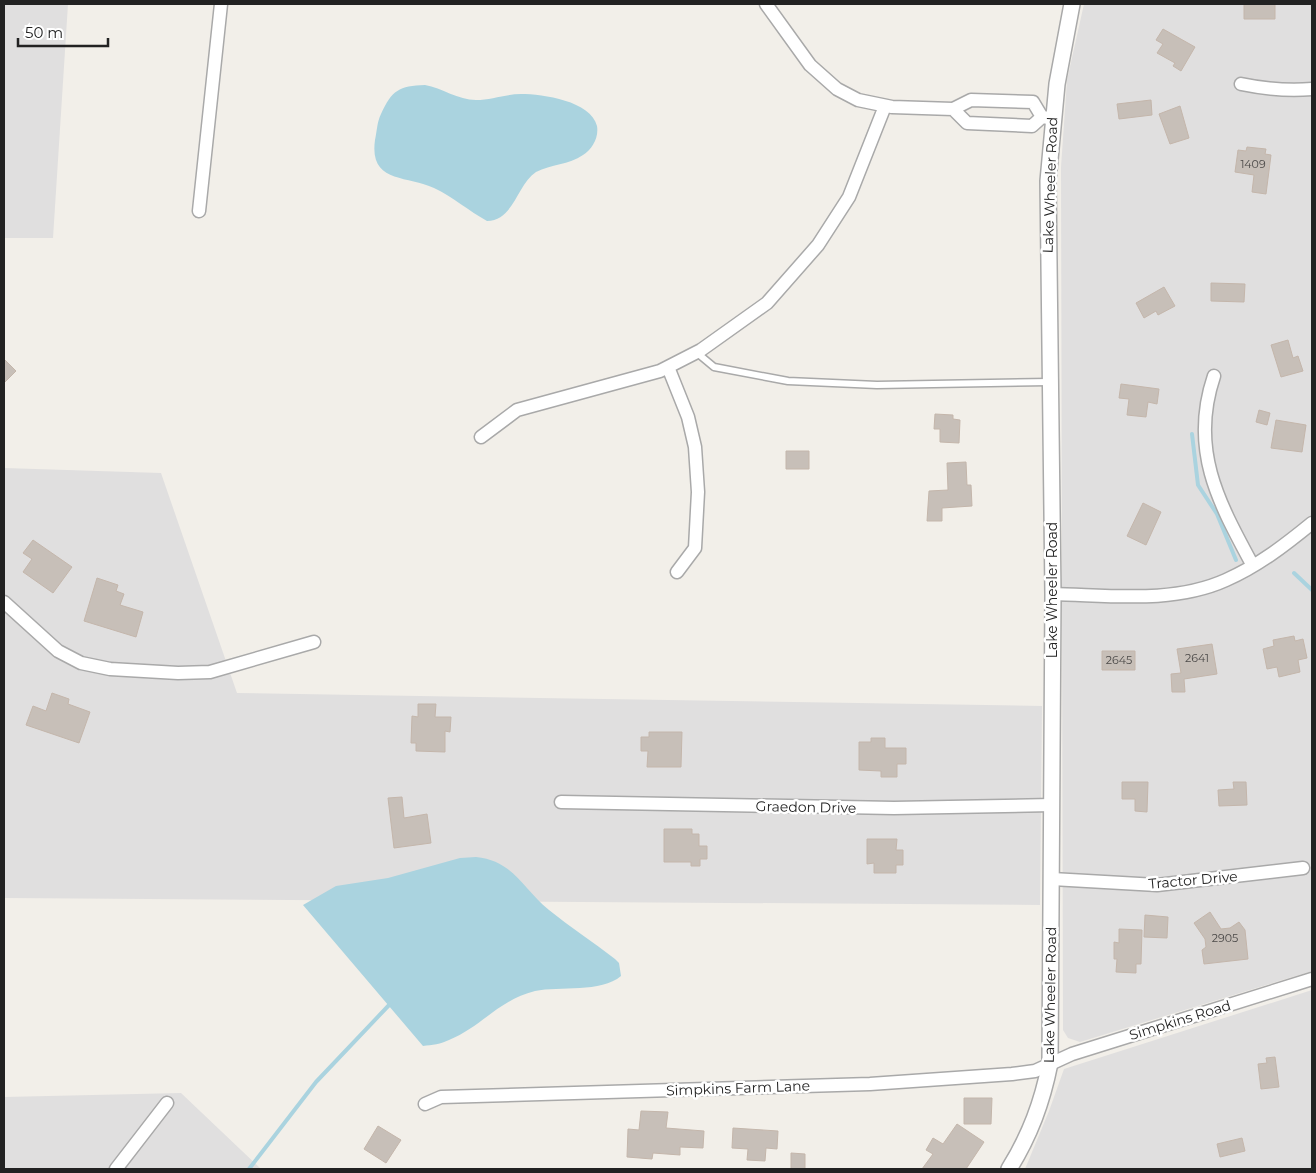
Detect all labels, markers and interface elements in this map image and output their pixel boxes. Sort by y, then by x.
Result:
scale bar [18,15,108,47]
text: 50 m [25,23,63,42]
street label: Lake Wheeler Road [1039,116,1061,254]
house number: 1409 [1240,157,1266,171]
street label: Lake Wheeler Road [1043,522,1061,658]
house number: 2641 [1185,651,1209,665]
house number: 2645 [1106,653,1132,667]
street label: Graedon Drive [756,797,856,817]
street label: Tractor Drive [1148,867,1238,893]
street label: Lake Wheeler Road [1040,927,1060,1063]
house number: 2905 [1212,931,1238,945]
street label: Simpkins Road [1127,996,1233,1044]
street label: Simpkins Farm Lane [666,1076,810,1100]

